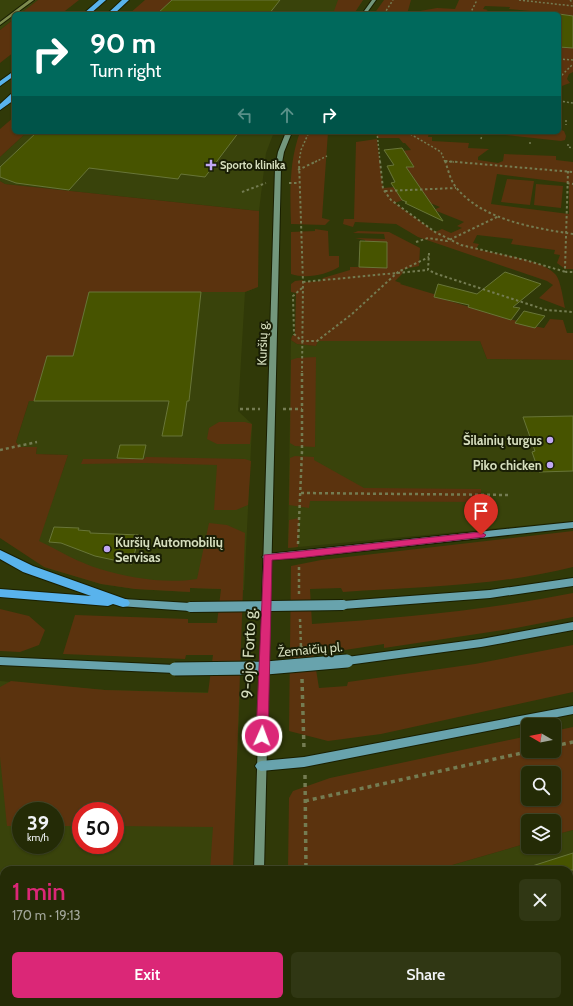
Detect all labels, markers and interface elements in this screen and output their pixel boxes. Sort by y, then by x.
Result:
text: 90 m [90,26,156,60]
icon: right [24,28,76,80]
text: Turn right [90,60,161,82]
icon: left [234,104,256,126]
icon: ahead [276,104,298,126]
icon: right [318,104,340,126]
place label: Sporto klinika [220,158,286,172]
marker: Sporto klinika [205,159,217,171]
street label: Kuršių g. [253,320,271,366]
place label: Šilainių turgus [463,431,542,448]
marker: Šilainių turgus [545,435,555,445]
place label: Piko chicken [473,457,542,473]
marker: Piko chicken [545,460,555,470]
pin [464,494,498,535]
icon: arrive [470,500,492,522]
place label: Kuršių Automobilių Servisas [115,534,224,565]
marker: Kuršių Automobilių Servisas [102,544,112,554]
street label: 9-ojo Forto g. [237,607,260,699]
street label: Žemaičių pl. [277,637,343,660]
position arrow [241,715,283,757]
north arrow [521,718,561,758]
map controls [521,718,561,854]
button: search [521,766,561,806]
speed limit sign: 50 [72,802,124,854]
text: 39 [27,811,49,835]
button: layers [521,814,561,854]
text: km/h [27,831,49,844]
text: 1 min [12,877,66,906]
button: close [519,879,561,921]
text: 170 m · 19:13 [12,907,81,923]
button: Exit [12,952,283,998]
button: Share [291,952,561,998]

